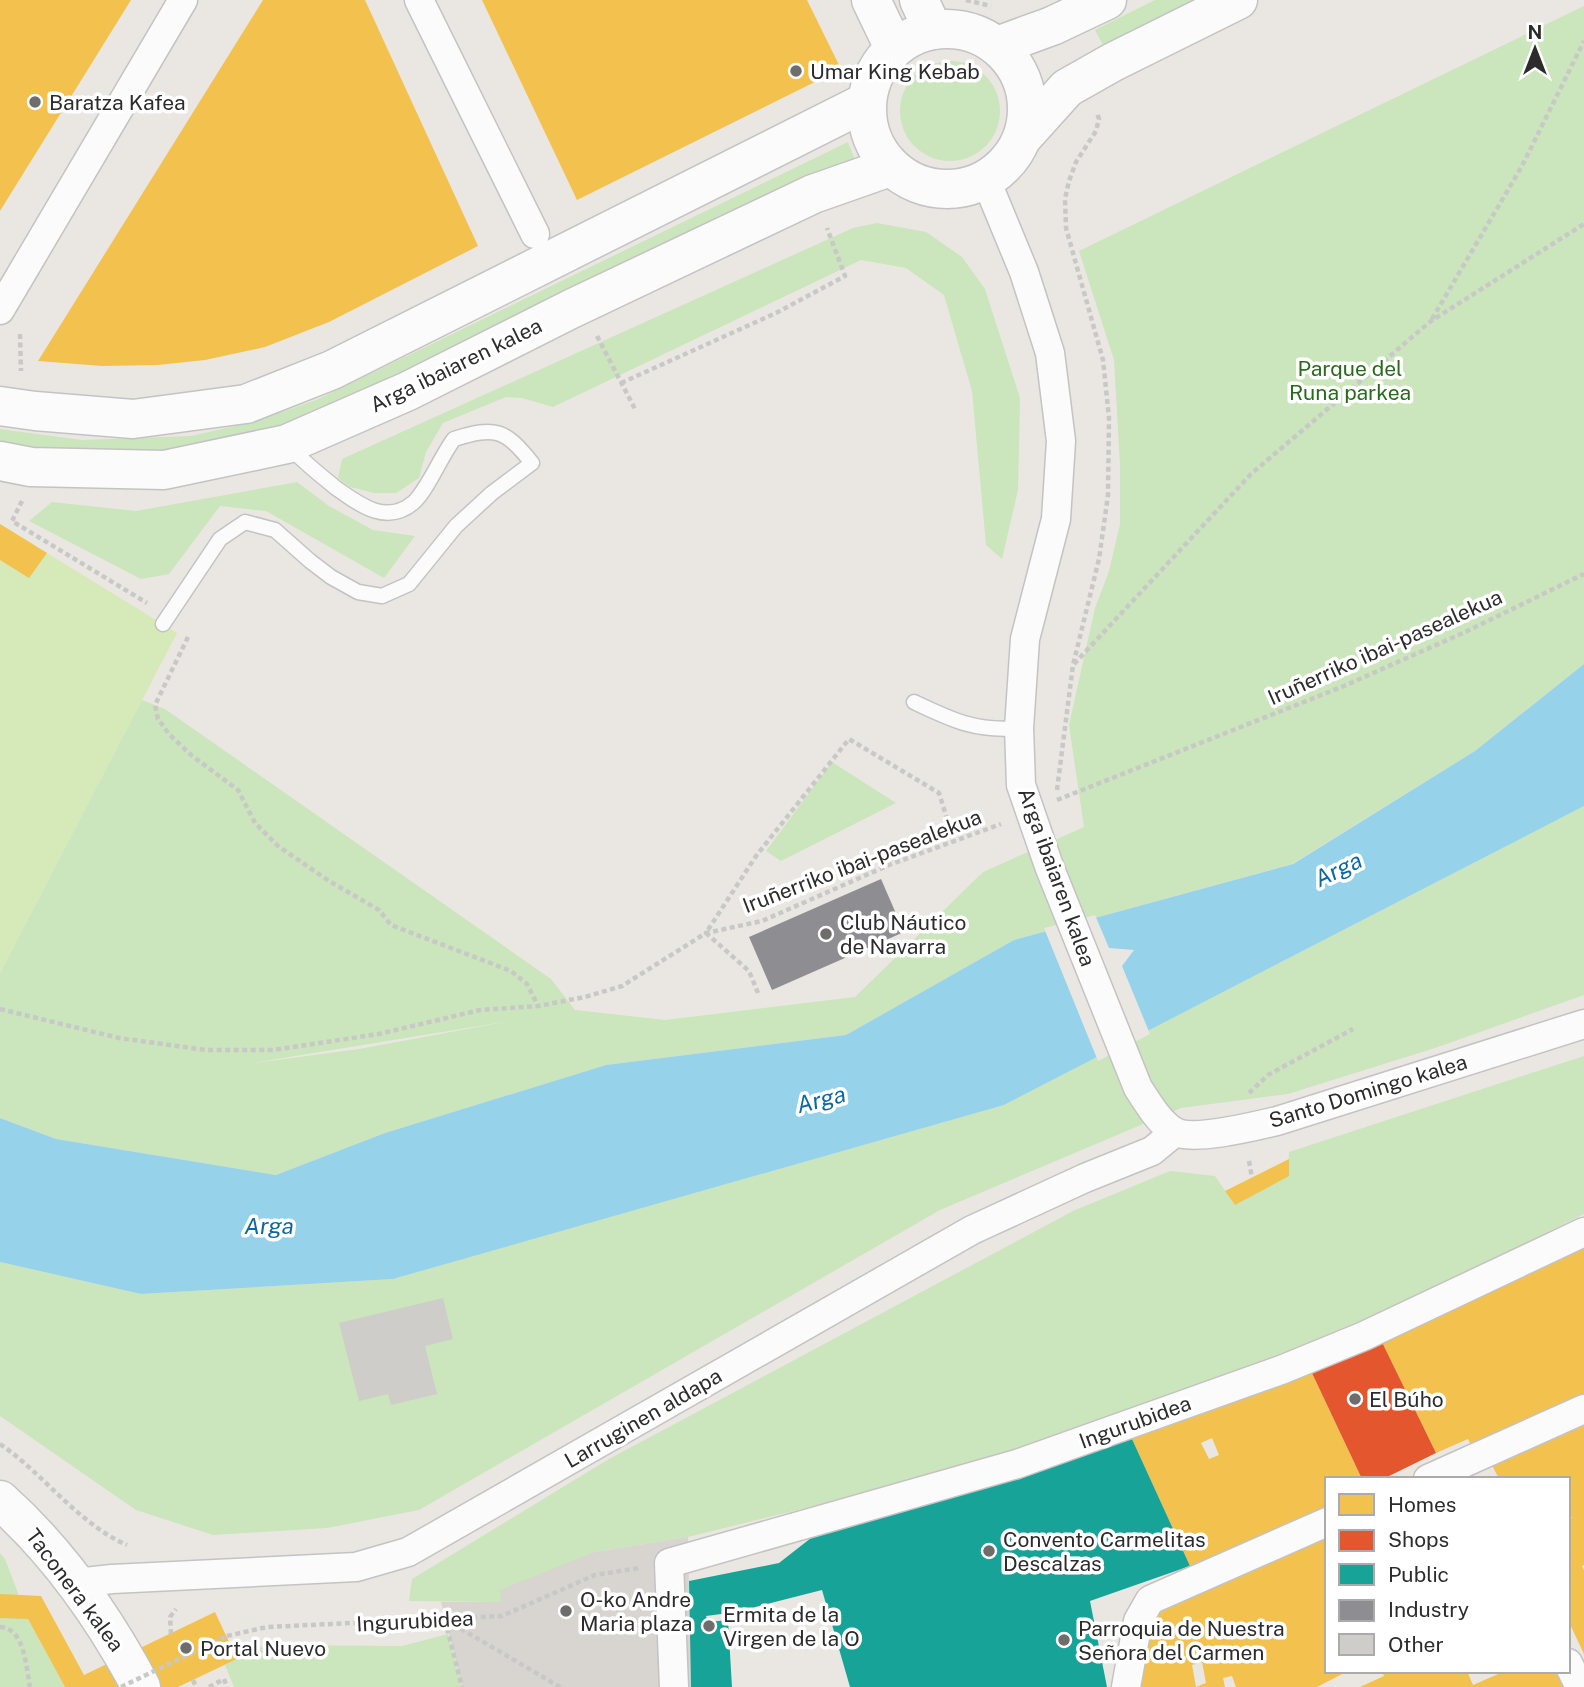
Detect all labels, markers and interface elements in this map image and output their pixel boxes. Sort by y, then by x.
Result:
north arrow [1500,14,1570,84]
text: N [1528,21,1542,43]
place label: Umar King Kebab [810,59,980,84]
marker: Umar King Kebab [788,63,804,79]
place label: Baratza Kafea [49,90,186,115]
marker: Baratza Kafea [27,94,43,110]
street label: Arga ibaiaren kalea [366,313,546,417]
park label: Parque del Runa parkea [1289,356,1411,405]
street label: Iruñerriko ibai-pasealekua [1264,584,1506,710]
street label: Arga ibaiaren kalea [1013,784,1101,970]
street label: Iruñerriko ibai-pasealekua [739,804,985,918]
water label: Arga [1310,846,1366,892]
place label: Club Náutico de Navarra [840,910,966,959]
marker: Club Náutico de Navarra [818,926,834,942]
street label: Santo Domingo kalea [1266,1049,1470,1133]
water label: Arga [794,1080,848,1118]
water label: Arga [244,1212,294,1239]
street label: Larruginen aldapa [560,1363,726,1473]
place label: El Búho [1369,1387,1444,1412]
street label: Ingurubidea [1076,1390,1194,1454]
marker: El Búho [1347,1391,1363,1407]
legend [1325,1477,1570,1673]
text: Homes [1388,1492,1456,1517]
street label: Taconera kalea [21,1524,129,1656]
place label: Convento Carmelitas Descalzas [1003,1527,1206,1576]
text: Shops [1388,1527,1449,1552]
marker: Convento Carmelitas Descalzas [981,1543,997,1559]
text: Public [1388,1562,1449,1587]
place label: O-ko Andre Maria plaza [580,1587,692,1636]
text: Industry [1388,1597,1469,1622]
place label: Ermita de la Virgen de la O [723,1602,860,1651]
marker: O-ko Andre Maria plaza [558,1603,574,1619]
street label: Ingurubidea [356,1605,474,1637]
place label: Parroquia de Nuestra Señora del Carmen [1078,1616,1285,1665]
marker: Ermita de la Virgen de la O [701,1618,717,1634]
marker: Parroquia de Nuestra Señora del Carmen [1056,1632,1072,1648]
text: Other [1388,1632,1444,1657]
place label: Portal Nuevo [200,1636,326,1661]
marker: Portal Nuevo [178,1640,194,1656]

